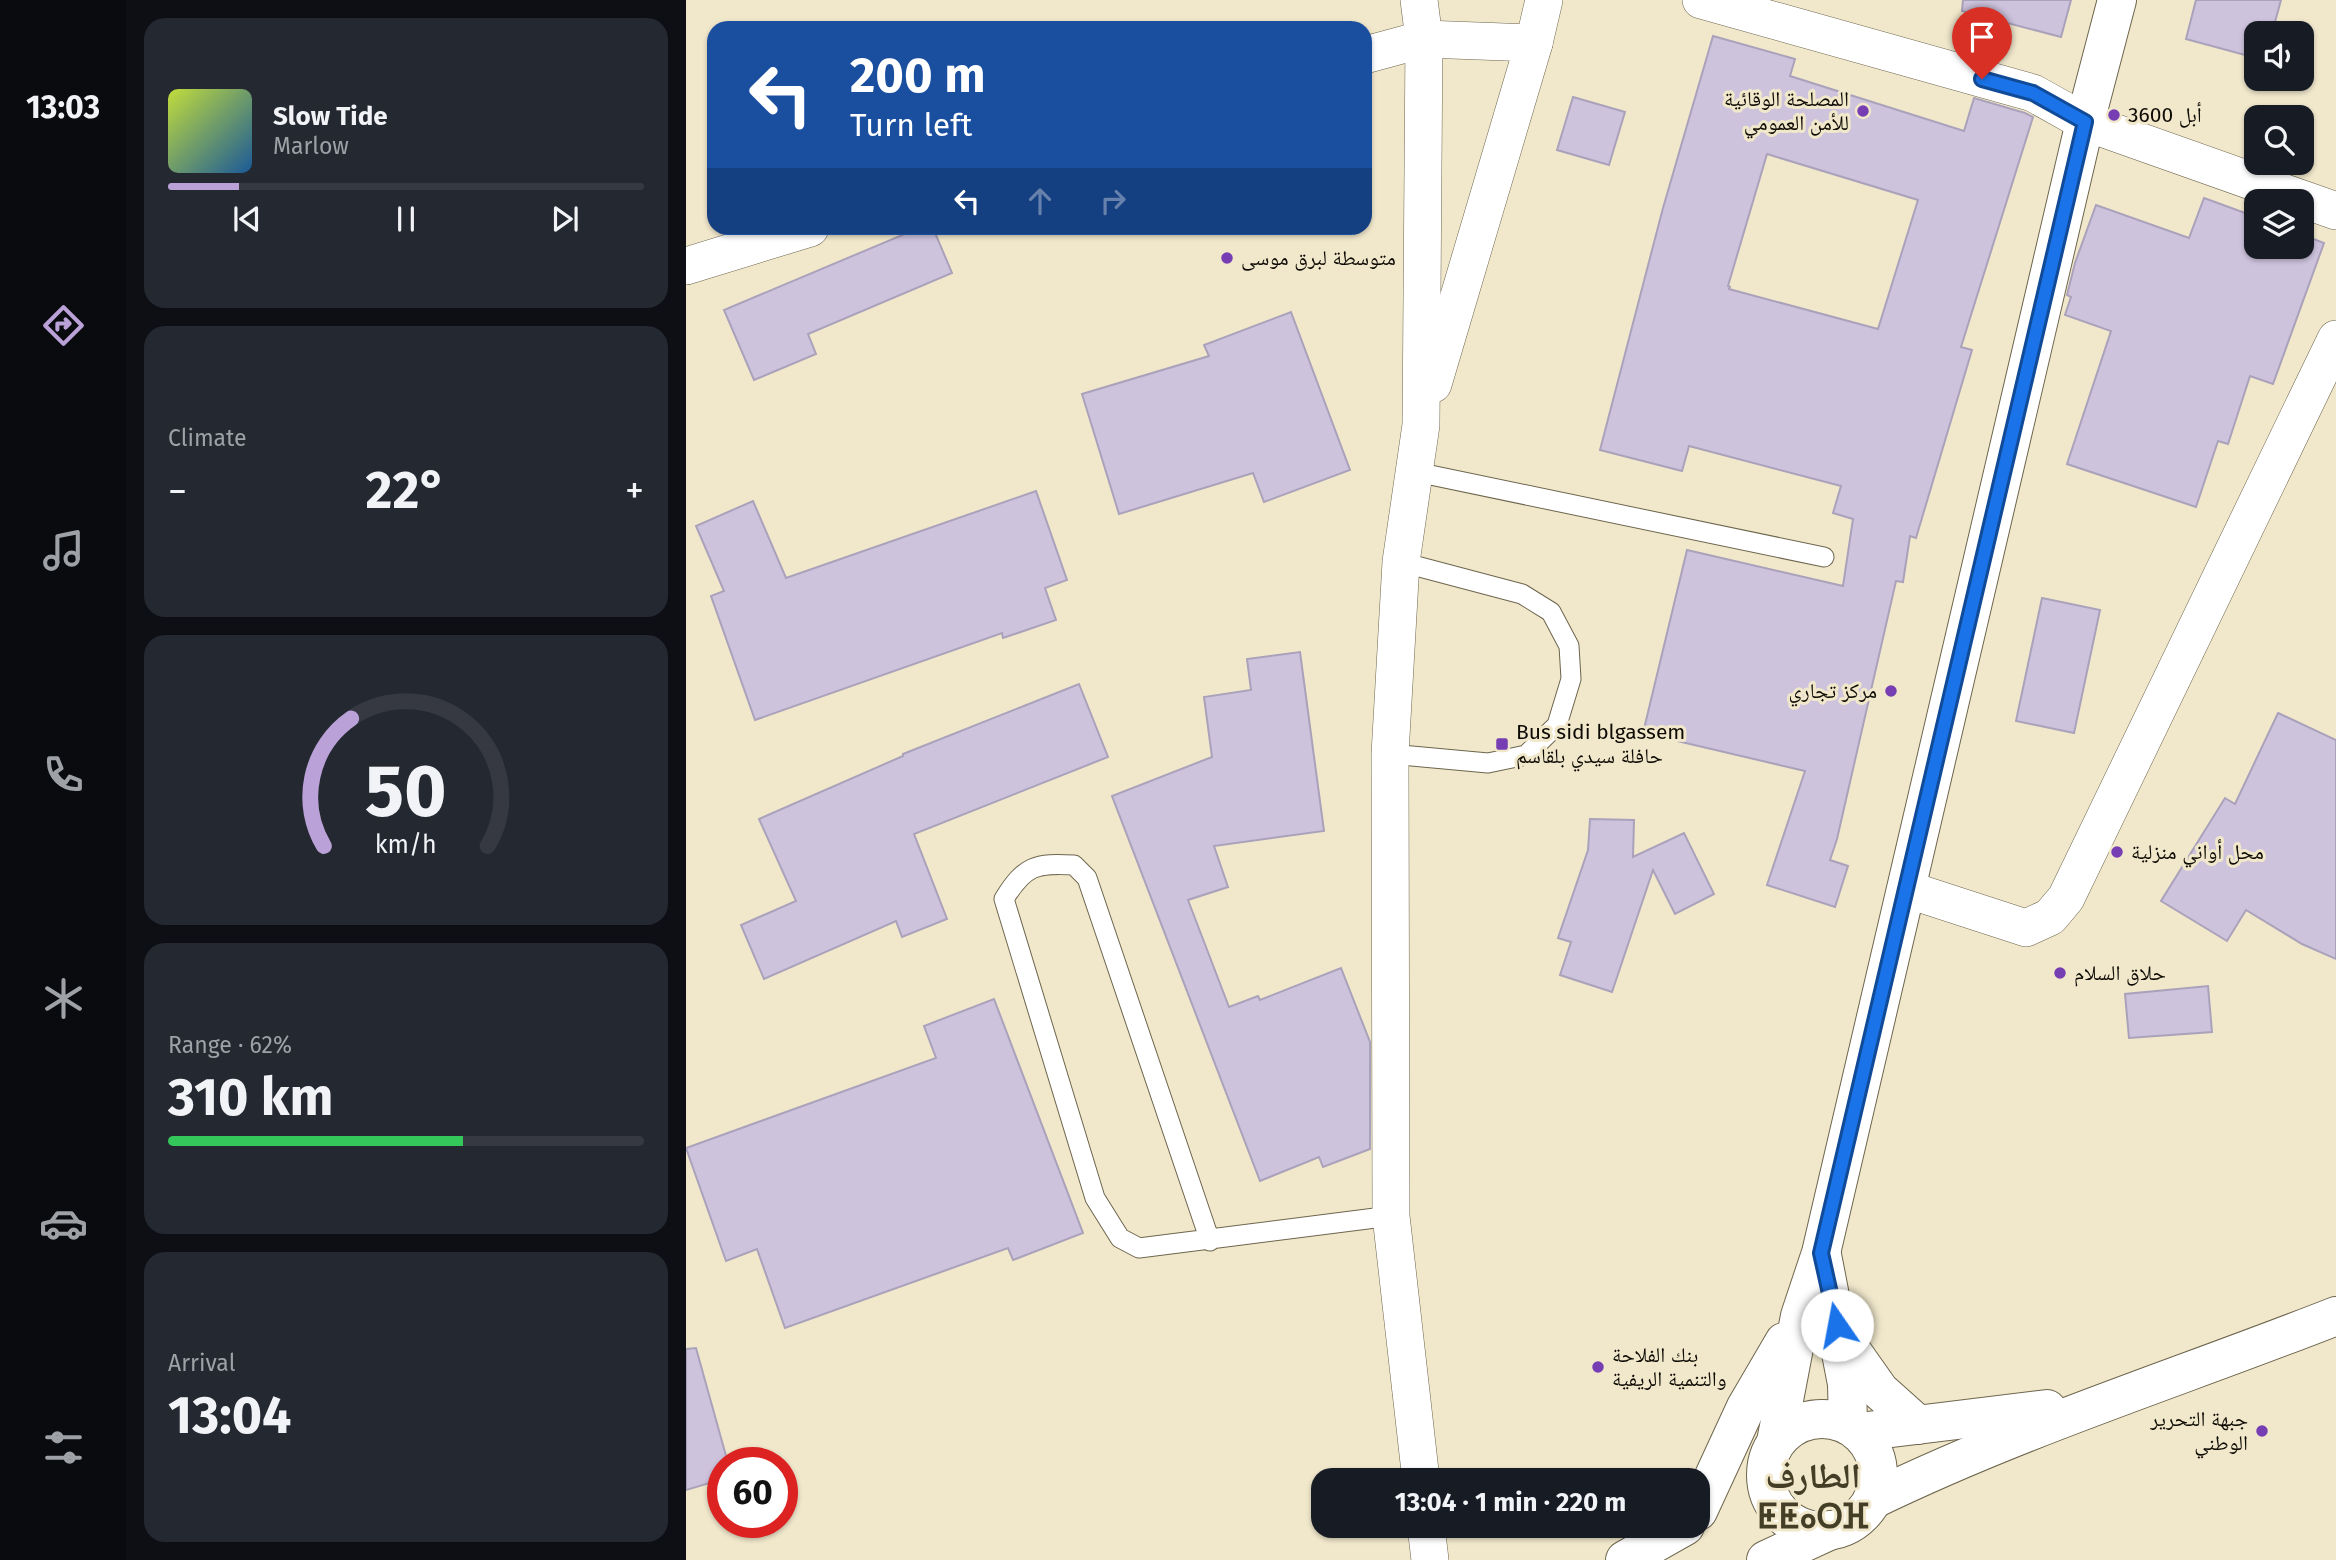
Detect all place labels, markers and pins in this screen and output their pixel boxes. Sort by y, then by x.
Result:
pin [1952,7,2012,79]
place label: المصلحة الوقائية للأمن العمومي [1724,86,1849,139]
place label: أبل 3600 [2128,102,2202,128]
marker: المصلحة الوقائية للأمن العمومي [1855,103,1871,119]
marker: أبل 3600 [2106,107,2122,123]
place label: متوسطة لبرق موسى [1241,245,1396,271]
marker: متوسطة لبرق موسى [1219,250,1235,266]
place label: مركز تجاري [1789,678,1877,707]
marker: مركز تجاري [1883,683,1899,699]
place label: Bus sidi blgassem حافلة سيدي بلقاسم [1516,719,1685,772]
marker: Bus sidi blgassem حافلة سيدي بلقاسم [1494,736,1510,752]
place label: محل أواني منزلية [2131,839,2264,868]
marker: محل أواني منزلية [2109,844,2125,860]
place label: حلاق السلام [2074,960,2166,987]
marker: حلاق السلام [2052,965,2068,981]
place label: بنك الفلاحة والتنمية الريفية [1612,1342,1727,1392]
marker: بنك الفلاحة والتنمية الريفية [1590,1359,1606,1375]
place label: جبهة التحرير الوطني [2149,1406,2248,1459]
marker: جبهة التحرير الوطني [2254,1423,2270,1439]

